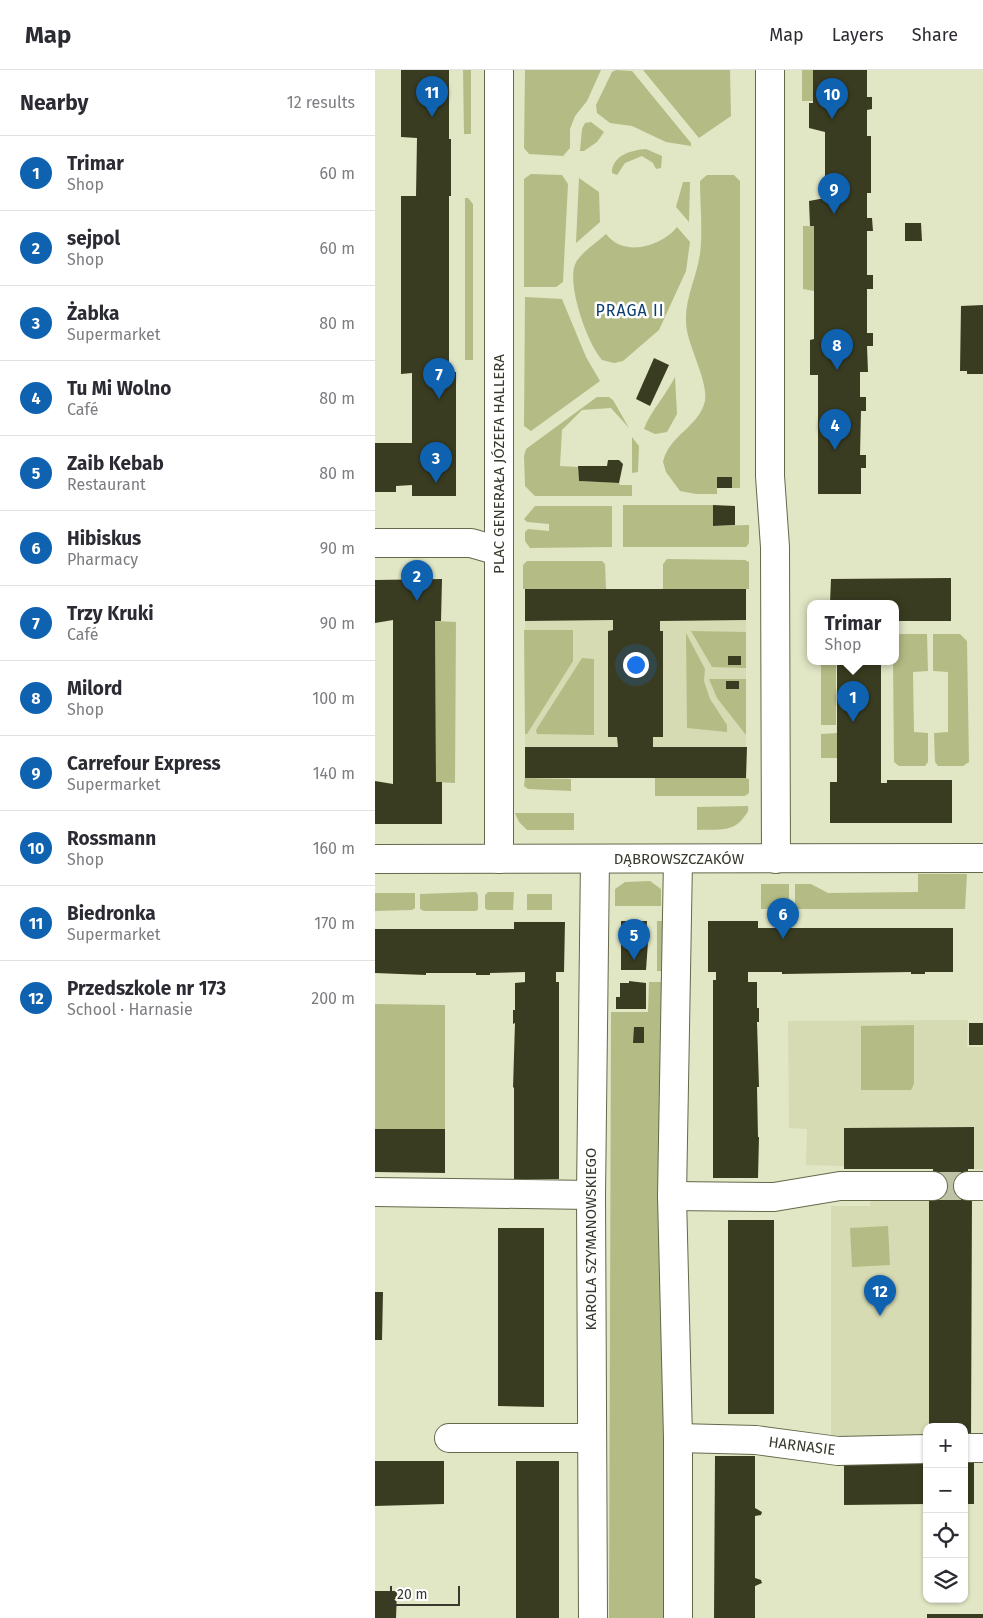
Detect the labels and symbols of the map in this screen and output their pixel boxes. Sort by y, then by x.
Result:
pin: 11 [416,76,448,117]
pin: 10 [816,78,848,119]
pin: 9 [818,173,850,214]
district label: PRAGA II [596,301,664,320]
pin: 8 [821,329,853,370]
street label: PLAC GENERAŁA JÓZEFA HALLERA [490,354,508,574]
pin: 7 [423,358,455,399]
pin: 4 [819,409,851,450]
pin: 3 [420,442,452,483]
pin: 2 [401,560,433,601]
your location [623,652,649,678]
pin: 1 [837,681,869,722]
street label: DĄBROWSZCZAKÓW [614,850,745,868]
pin: 6 [767,898,799,939]
pin: 5 [618,919,650,960]
street label: KAROLA SZYMANOWSKIEGO [582,1148,600,1330]
pin: 12 [864,1275,896,1316]
street label: HARNASIE [767,1433,837,1459]
scale bar [390,1583,460,1606]

